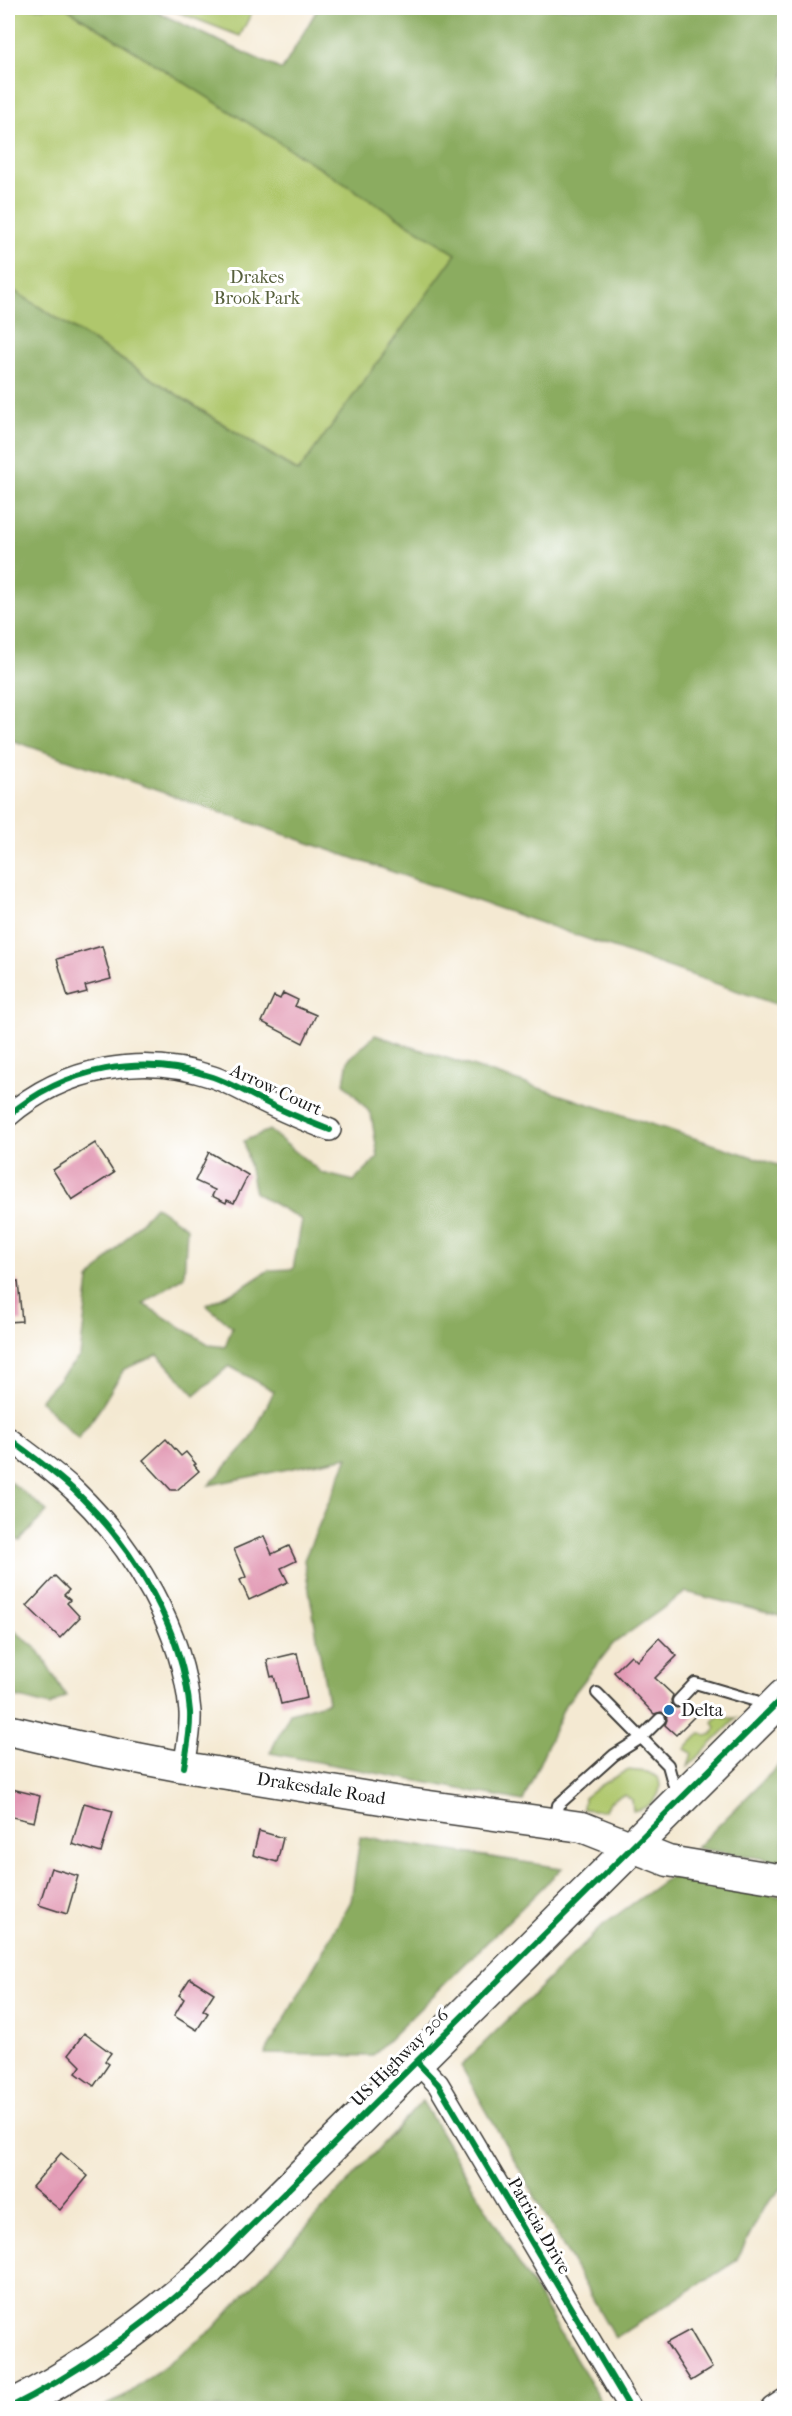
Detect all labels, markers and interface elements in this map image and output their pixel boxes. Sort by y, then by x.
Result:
park label: Drakes Brook Park [214,267,301,309]
street label: Arrow Court [226,1059,326,1121]
place label: Delta [681,1700,724,1721]
marker: Delta [662,1703,676,1717]
street label: Drakesdale Road [255,1768,387,1810]
street label: US Highway 206 [347,2005,453,2111]
street label: Patricia Drive [503,2174,575,2278]

